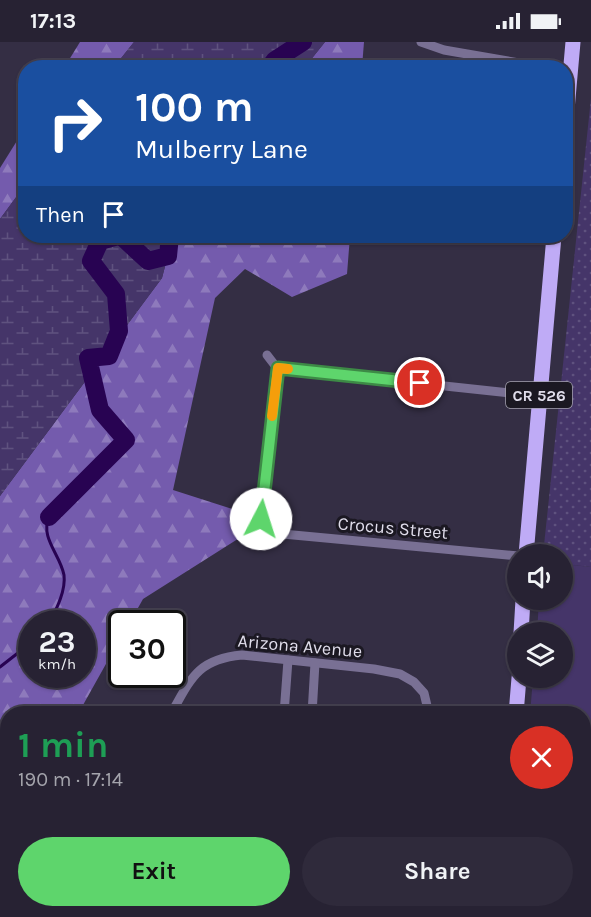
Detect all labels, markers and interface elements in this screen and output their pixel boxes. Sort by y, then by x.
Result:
text: 17:13 [30,8,76,34]
text: 100 m [135,82,254,132]
icon: right [36,84,114,162]
text: Mulberry Lane [135,133,308,165]
icon: arrive [97,198,130,231]
text: Then [36,202,85,228]
pin [394,357,445,408]
icon: arrive [403,366,436,399]
road number: CR 526 [506,382,572,408]
position arrow [229,487,293,551]
street label: Crocus Street [337,512,449,544]
map controls [507,544,573,688]
button: sound [507,544,573,610]
speed limit sign: 30 [108,610,186,688]
button: layers [507,622,573,688]
text: 23 [39,624,75,660]
street label: Arizona Avenue [237,630,363,662]
text: km/h [38,655,76,673]
text: 1 min [18,724,108,766]
button: close [510,726,573,789]
text: 190 m · 17:14 [18,768,123,791]
button: Exit [18,837,290,906]
button: Share [302,837,573,906]

